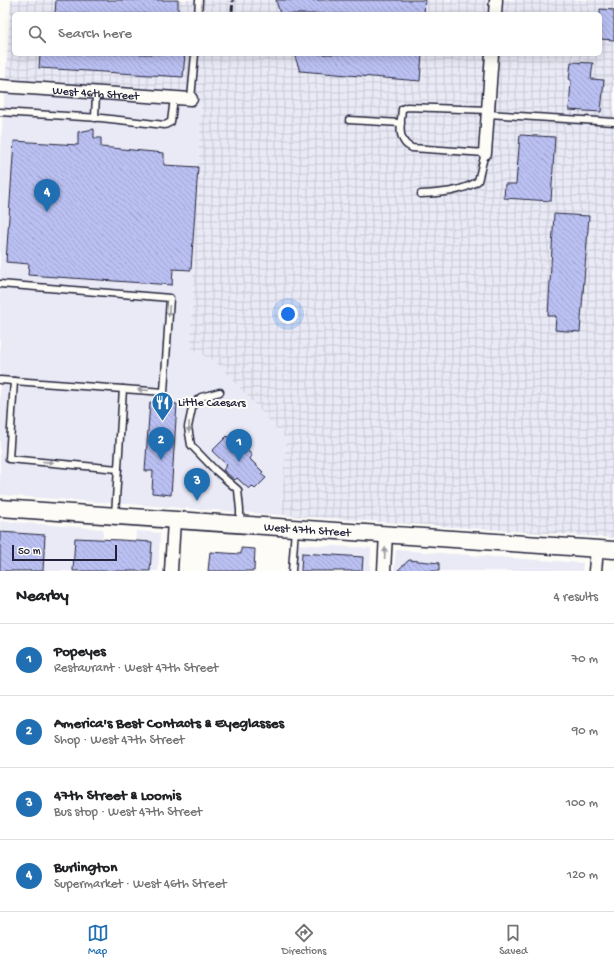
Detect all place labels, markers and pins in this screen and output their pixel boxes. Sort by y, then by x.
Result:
pin: 4 [34,179,60,212]
restaurant icon: Little Caesars [150,389,176,422]
place label: Little Caesars [178,397,246,411]
pin: 2 [148,427,174,460]
pin: 1 [226,429,252,462]
pin: 3 [184,468,210,501]

